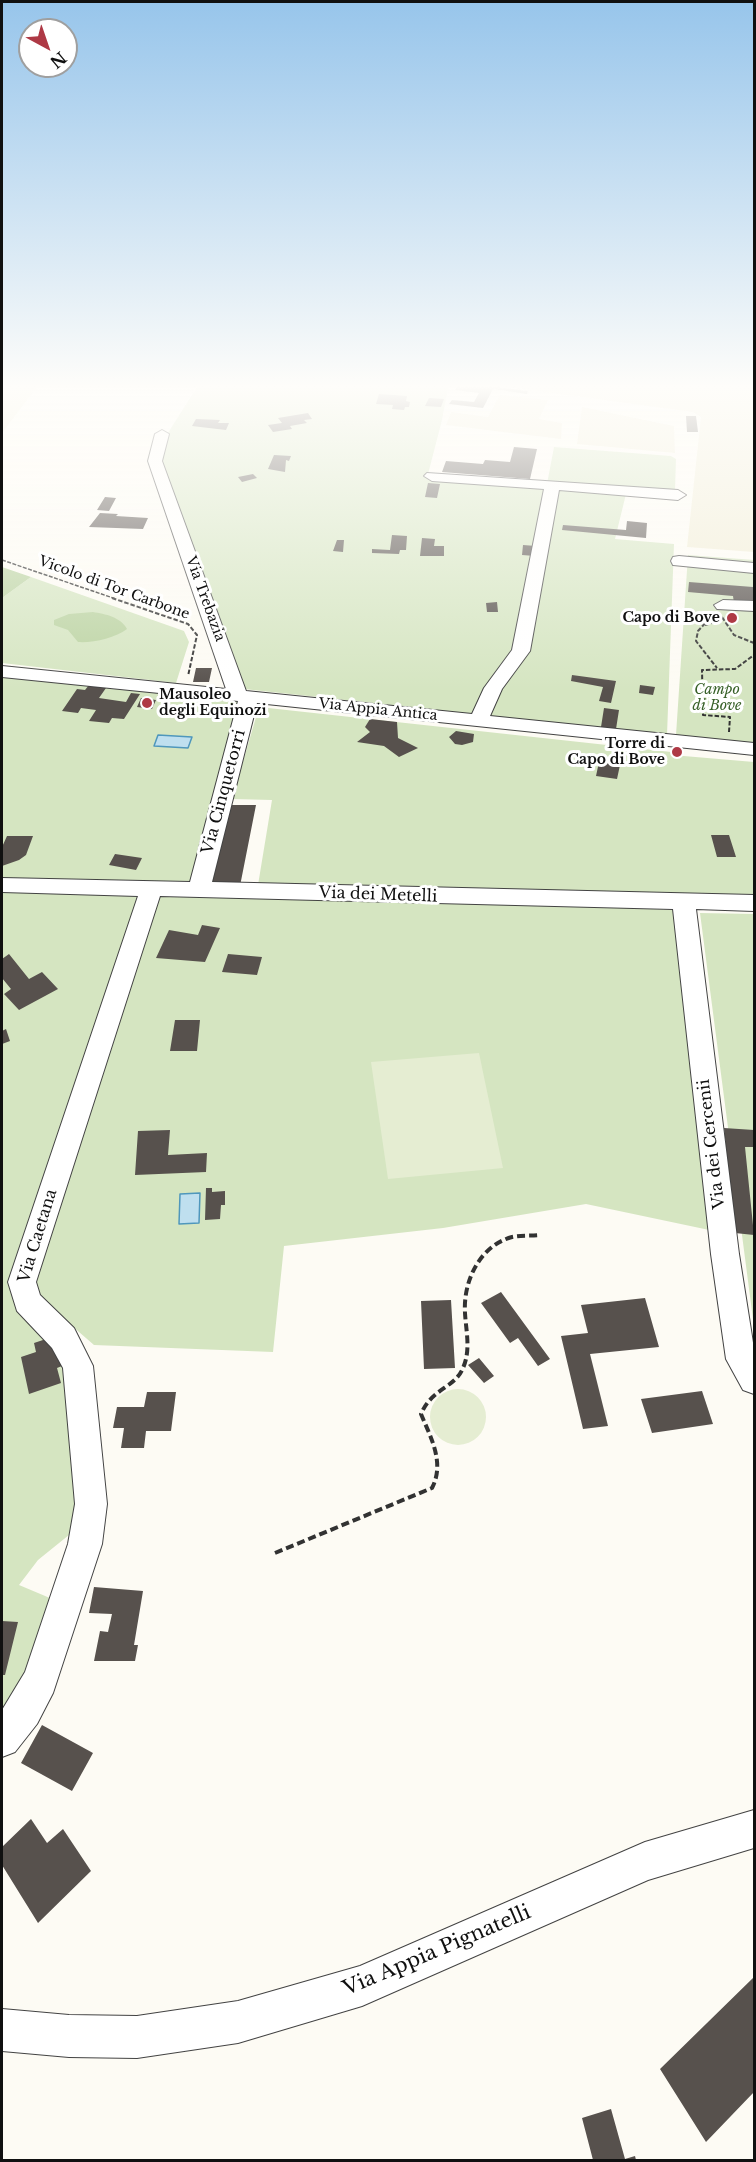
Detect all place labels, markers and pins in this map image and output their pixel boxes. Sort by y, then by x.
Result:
place label: Capo di Bove [623,610,720,626]
marker: Capo di Bove [725,611,739,625]
place label: Mausoleo degli Equinozi [159,687,267,720]
marker: Mausoleo degli Equinozi [140,696,154,710]
place label: Torre di Capo di Bove [568,736,665,768]
marker: Torre di Capo di Bove [670,745,684,759]

